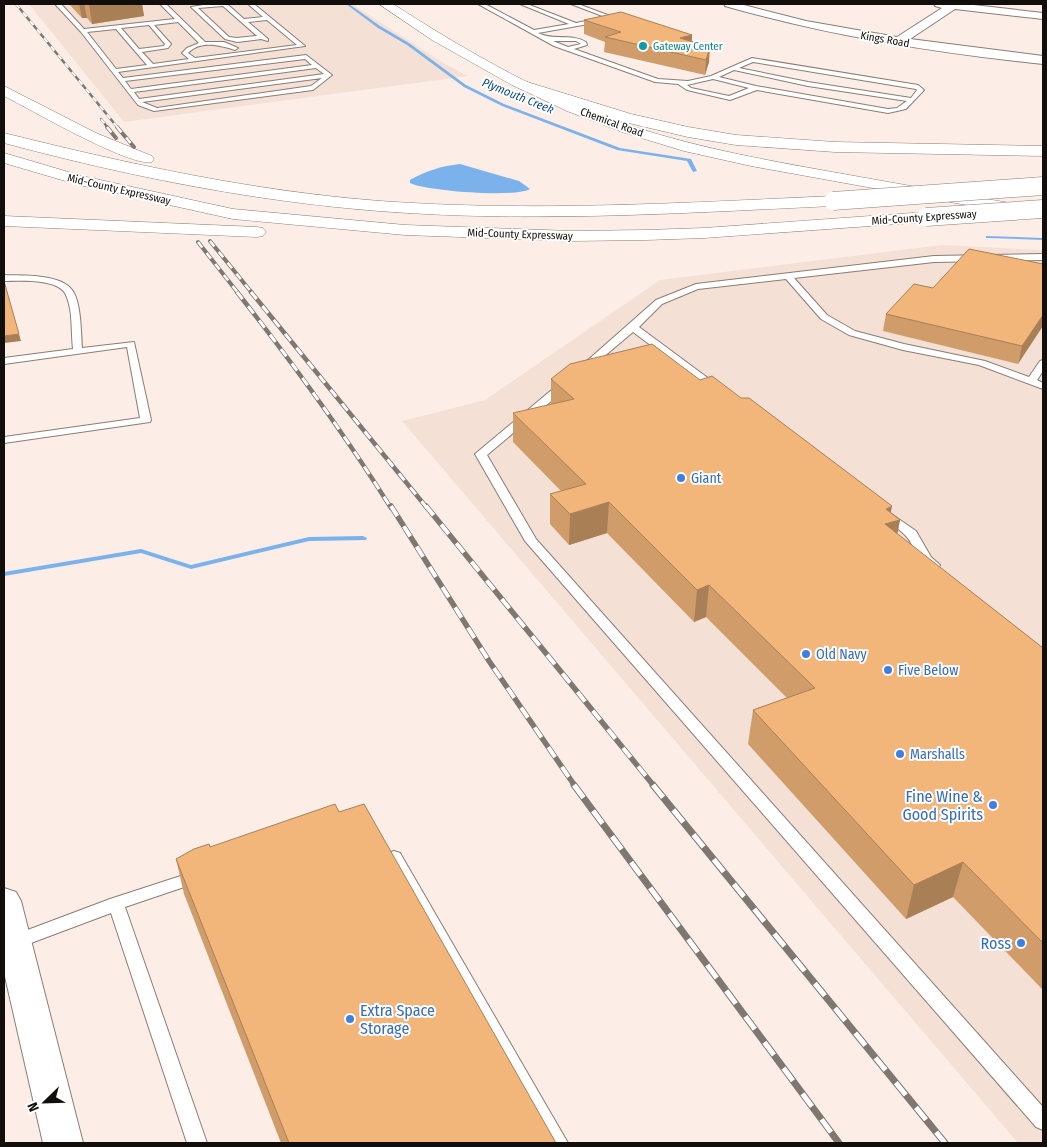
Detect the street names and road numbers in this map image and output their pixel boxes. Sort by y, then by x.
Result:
street label: Kings Road [859,29,910,50]
street label: Chemical Road [579,105,645,140]
street label: Mid-County Expressway [66,171,172,208]
street label: Mid-County Expressway [871,207,977,228]
street label: Mid-County Expressway [467,226,573,243]

